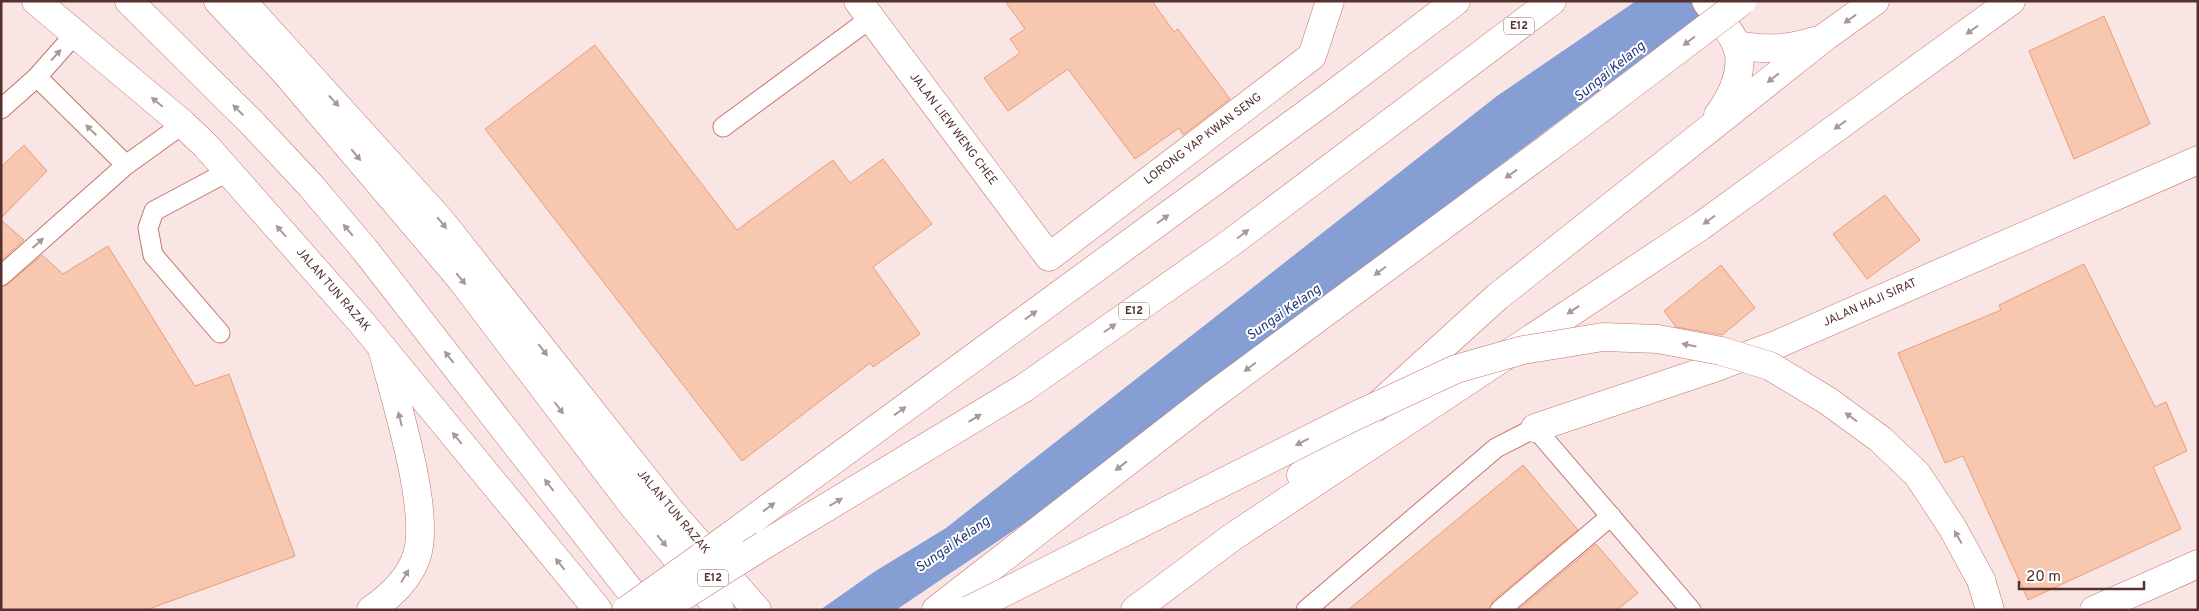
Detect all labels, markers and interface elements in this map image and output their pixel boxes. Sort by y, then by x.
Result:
one-way arrow [1843,14,1857,24]
road number: E12 [1504,18,1534,34]
one-way arrow [1965,25,1979,35]
one-way arrow [1682,36,1696,46]
water label: Sungai Kelang [1571,38,1649,106]
one-way arrow [50,49,61,62]
street label: JALAN LIEW WENG CHEE [905,70,1001,188]
one-way arrow [1767,73,1780,84]
street label: LORONG YAP KWAN SENG [1141,89,1265,189]
one-way arrow [328,95,340,107]
one-way arrow [150,97,163,108]
one-way arrow [232,104,244,116]
one-way arrow [1833,120,1847,130]
one-way arrow [86,125,98,137]
one-way arrow [350,148,361,161]
one-way arrow [1505,169,1518,180]
one-way arrow [1156,214,1170,224]
one-way arrow [1703,215,1716,226]
one-way arrow [437,216,448,229]
one-way arrow [342,224,354,236]
one-way arrow [276,225,287,238]
one-way arrow [1236,229,1250,239]
one-way arrow [31,238,44,249]
street label: JALAN TUN RAZAK [292,245,374,335]
one-way arrow [1374,265,1387,276]
one-way arrow [455,272,466,285]
street label: JALAN HAJI SIRAT [1820,275,1920,331]
water label: Sungai Kelang [1244,281,1325,345]
road number: E12 [1119,302,1149,320]
one-way arrow [1566,305,1580,315]
one-way arrow [1025,310,1038,320]
one-way arrow [1103,323,1117,333]
one-way arrow [1681,341,1696,349]
one-way arrow [538,343,549,356]
one-way arrow [443,351,454,364]
one-way arrow [1244,362,1257,373]
one-way arrow [554,401,565,414]
one-way arrow [893,406,907,416]
one-way arrow [396,411,404,426]
one-way arrow [1844,412,1858,422]
one-way arrow [969,413,982,422]
one-way arrow [451,432,462,445]
one-way arrow [1295,438,1309,446]
one-way arrow [1115,461,1128,472]
street label: JALAN TUN RAZAK [633,466,713,558]
one-way arrow [543,479,554,492]
one-way arrow [830,498,843,507]
one-way arrow [762,502,776,512]
water label: Sungai Kelang [913,513,994,577]
one-way arrow [1954,530,1962,544]
one-way arrow [657,534,668,547]
one-way arrow [554,558,565,571]
scale bar [2019,558,2144,590]
text: 20 m [2026,568,2061,587]
one-way arrow [401,569,410,583]
road number: E12 [698,570,728,586]

